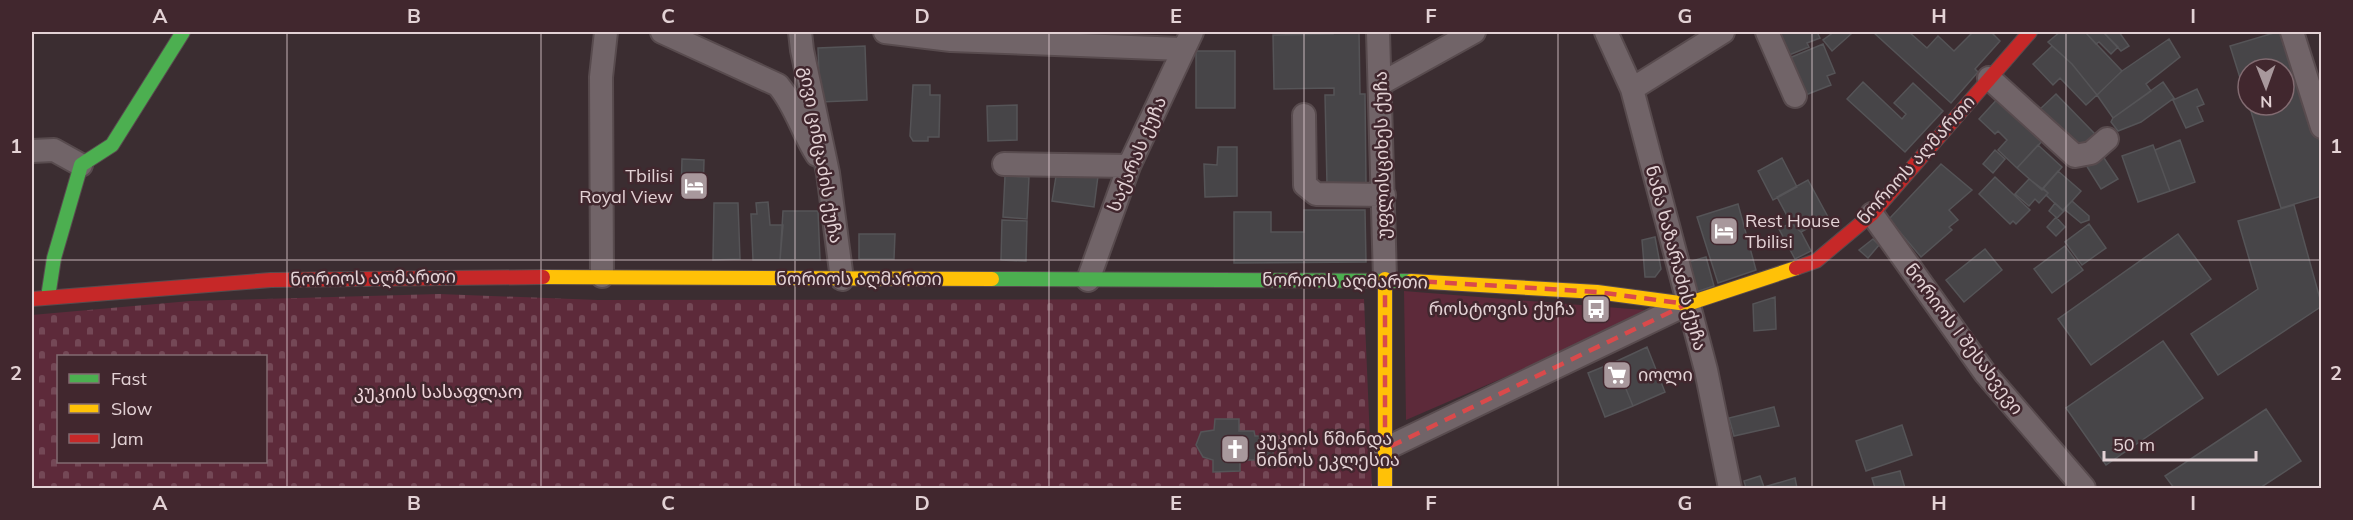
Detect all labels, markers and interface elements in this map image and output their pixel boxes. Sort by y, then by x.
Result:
text: A [153,3,168,28]
text: B [407,3,421,28]
text: C [661,3,675,28]
text: D [914,3,930,28]
text: E [1170,3,1182,28]
text: F [1425,3,1437,28]
text: G [1678,3,1692,28]
text: H [1931,3,1947,28]
text: I [2190,3,2196,28]
north arrow [2236,57,2296,117]
street label: გივი ცინცაძის ქუჩა [795,65,848,245]
street label: უფლისციხეს ქუჩა [1369,71,1394,239]
street label: ნორიოს აღმართი [1852,90,1980,229]
text: N [2260,92,2272,112]
street label: საქარას ქუჩა [1102,93,1171,215]
text: 1 [10,133,22,158]
text: 1 [2330,133,2342,158]
street label: ნანა ხაზარაძის ქუჩა [1641,163,1712,353]
place label: Tbilisi Royal View [579,164,673,208]
hotel icon: Tbilisi Royal View [678,170,710,202]
place label: Rest House Tbilisi [1745,209,1840,253]
hotel icon: Rest House Tbilisi [1708,215,1740,247]
street label: ნორიოს I შესახვევი [1900,258,2029,419]
street label: ნორიოს აღმართი [290,265,456,290]
street label: ნორიოს აღმართი [776,267,942,290]
street label: ნორიოს აღმართი [1262,268,1428,293]
bus stop icon: როსტოვის ქუჩა [1580,293,1612,325]
place label: როსტოვის ქუჩა [1429,297,1575,320]
legend [57,355,267,463]
supermarket icon: იოლი [1601,359,1633,391]
text: 2 [10,360,22,385]
text: 2 [2330,360,2342,385]
place label: იოლი [1638,363,1693,386]
text: Fast [111,367,147,390]
park label: კუკიის სასაფლაო [354,380,522,403]
text: Slow [111,397,153,420]
scale bar [2104,424,2256,462]
text: Jam [111,427,144,450]
place label: კუკიის წმინდა ნინოს ეკლესია [1256,427,1400,471]
church icon: კუკიის წმინდა ნინოს ეკლესია [1219,433,1251,465]
text: 50 m [2113,433,2155,456]
text: A [153,490,168,515]
text: B [407,490,421,515]
text: C [661,490,675,515]
text: D [914,490,930,515]
text: E [1170,490,1182,515]
text: F [1425,490,1437,515]
text: G [1678,490,1692,515]
text: H [1931,490,1947,515]
text: I [2190,490,2196,515]

